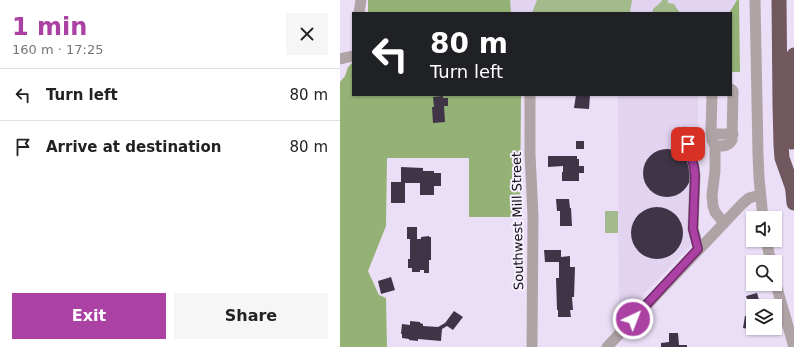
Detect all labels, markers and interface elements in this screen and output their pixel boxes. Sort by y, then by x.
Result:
text: 1 min [12,13,87,41]
button: close [286,13,328,55]
text: 80 m [430,27,508,60]
icon: left [364,28,416,80]
text: 160 m · 17:25 [12,42,103,57]
text: Turn left [430,61,503,82]
icon: left [12,84,34,106]
text: Turn left [46,86,118,104]
text: 80 m [290,86,328,104]
pin [671,127,705,161]
icon: arrive [677,133,699,155]
icon: arrive [12,136,34,158]
text: Arrive at destination [46,138,221,156]
text: 80 m [290,138,328,156]
street label: Southwest Mill Street [509,152,526,290]
map controls [746,211,782,335]
button: sound [746,211,782,247]
button: search [746,255,782,291]
button: Exit [12,293,166,339]
button: Share [174,293,328,339]
position arrow [612,298,654,340]
button: layers [746,299,782,335]

